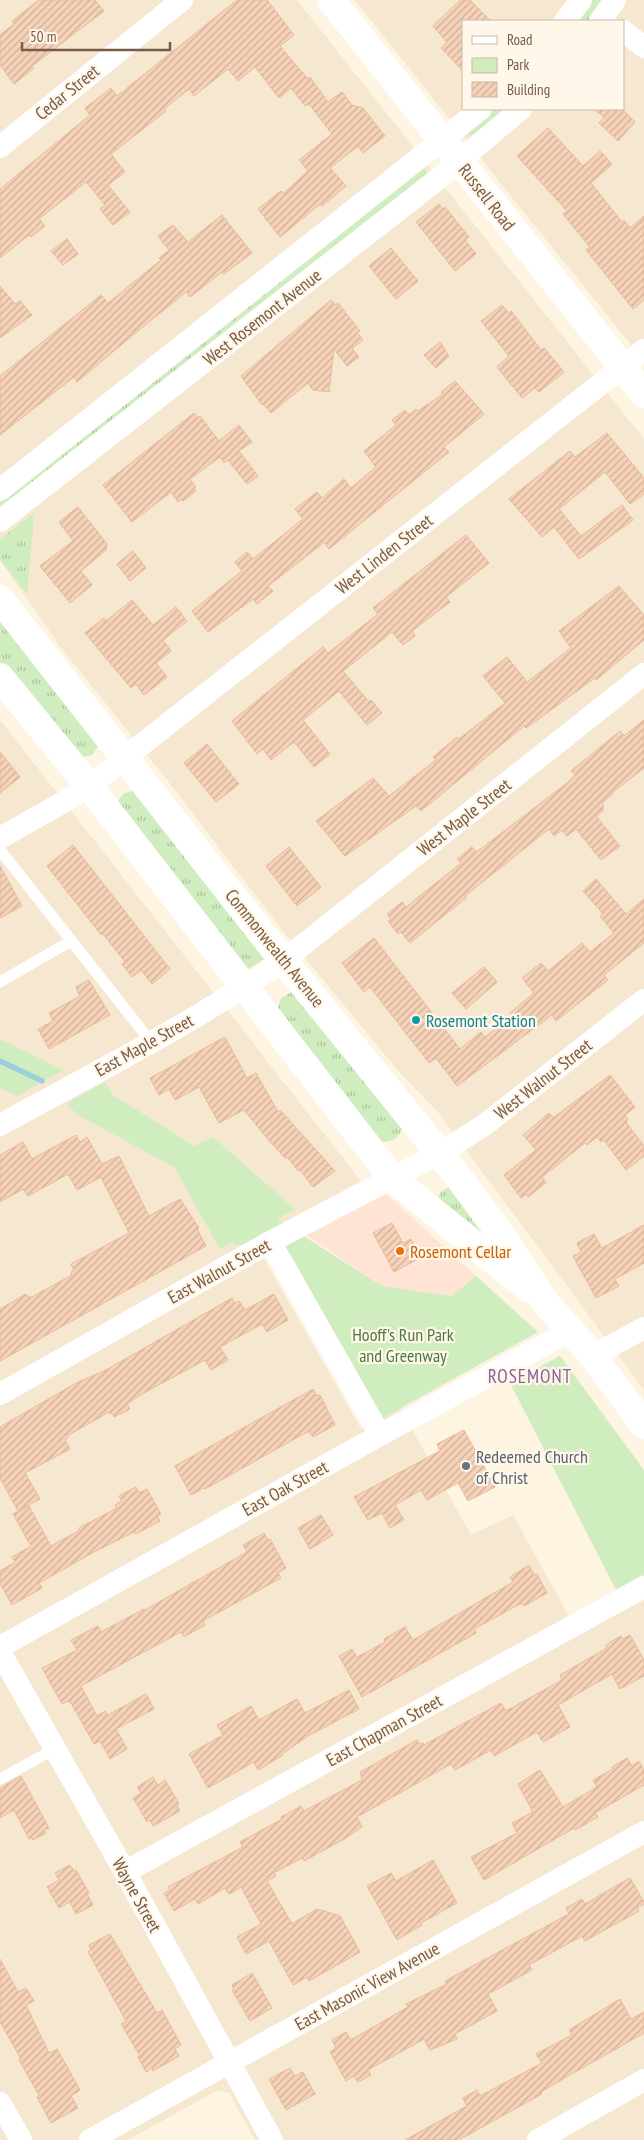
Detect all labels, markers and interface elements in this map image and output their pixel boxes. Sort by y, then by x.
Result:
scale bar [22,20,170,52]
legend [462,20,624,110]
text: 50 m [30,27,56,46]
text: Road [507,30,533,49]
text: Park [507,55,529,74]
street label: Cedar Street [30,59,104,125]
text: Building [507,80,550,99]
street label: Russell Road [454,159,520,235]
street label: West Rosemont Avenue [198,264,326,370]
street label: West Linden Street [331,509,437,599]
street label: West Maple Street [412,773,516,861]
street label: Commonwealth Avenue [220,884,330,1012]
street label: East Maple Street [91,1009,197,1081]
place label: Rosemont Station [426,1009,536,1032]
marker: Rosemont Station [410,1014,422,1026]
street label: West Walnut Street [489,1034,597,1124]
street label: East Walnut Street [164,1233,275,1309]
place label: Rosemont Cellar [410,1240,511,1263]
marker: Rosemont Cellar [394,1245,406,1257]
park label: Hooff's Run Park and Greenway [352,1323,454,1367]
district label: ROSEMONT [488,1364,572,1388]
place label: Redeemed Church of Christ [476,1445,588,1489]
street label: East Oak Street [238,1455,332,1521]
marker: Redeemed Church of Christ [460,1460,472,1472]
street label: East Chapman Street [322,1689,446,1771]
street label: Wayne Street [107,1854,167,1936]
street label: East Masonic View Avenue [290,1937,444,2035]

